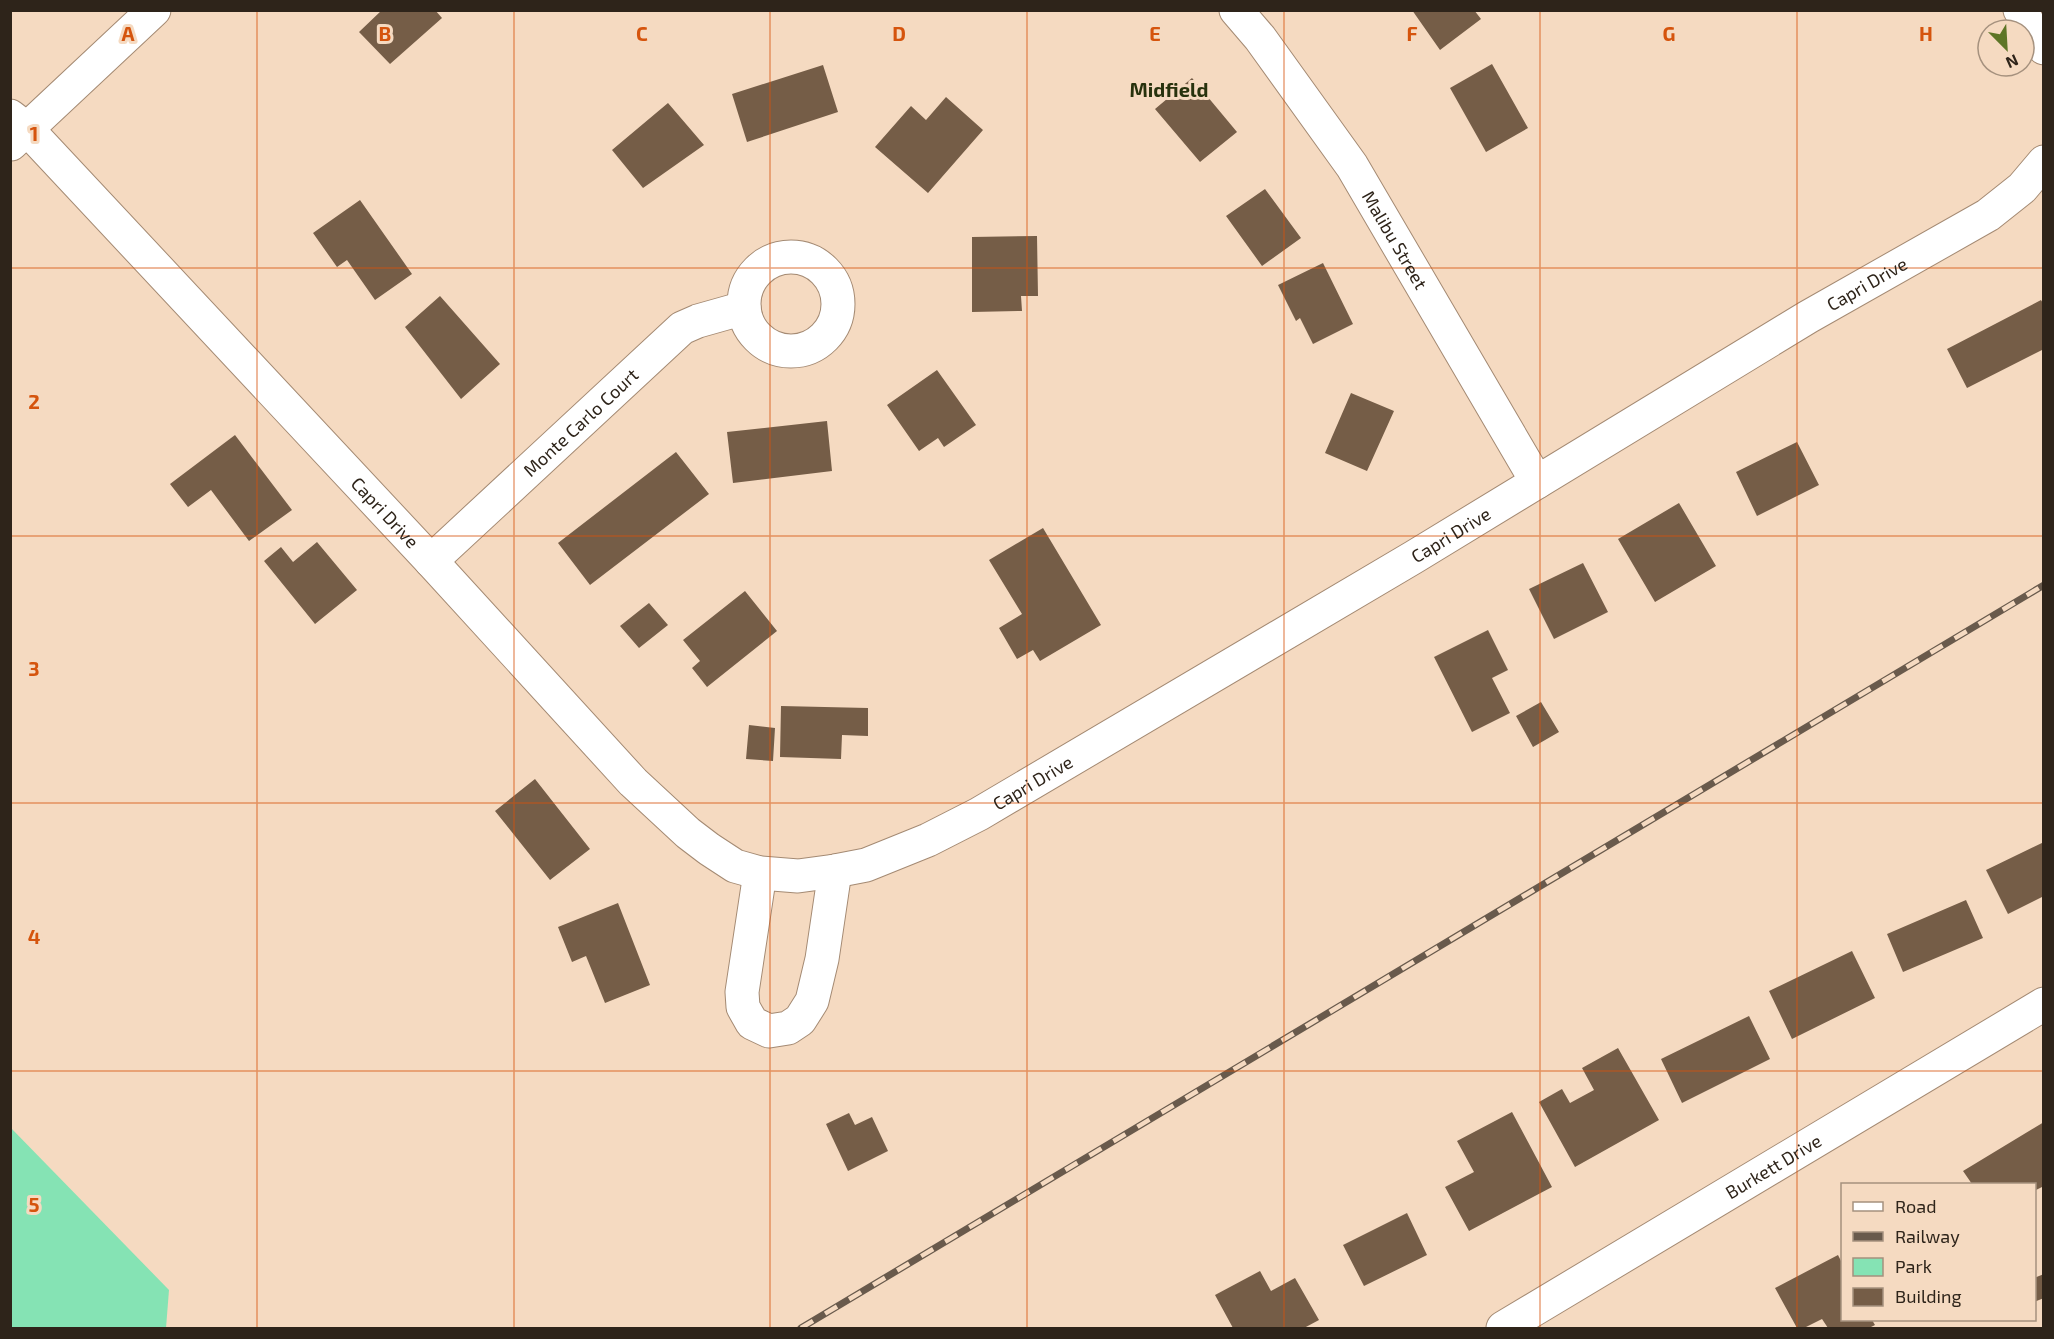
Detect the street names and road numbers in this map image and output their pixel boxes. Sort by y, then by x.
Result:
street label: Malibu Street [1358,187,1433,293]
street label: Capri Drive [1823,252,1911,315]
street label: Monte Carlo Court [518,363,643,481]
street label: Capri Drive [347,472,424,552]
street label: Capri Drive [1407,502,1494,567]
street label: Capri Drive [989,750,1076,815]
street label: Burkett Drive [1721,1129,1825,1203]

